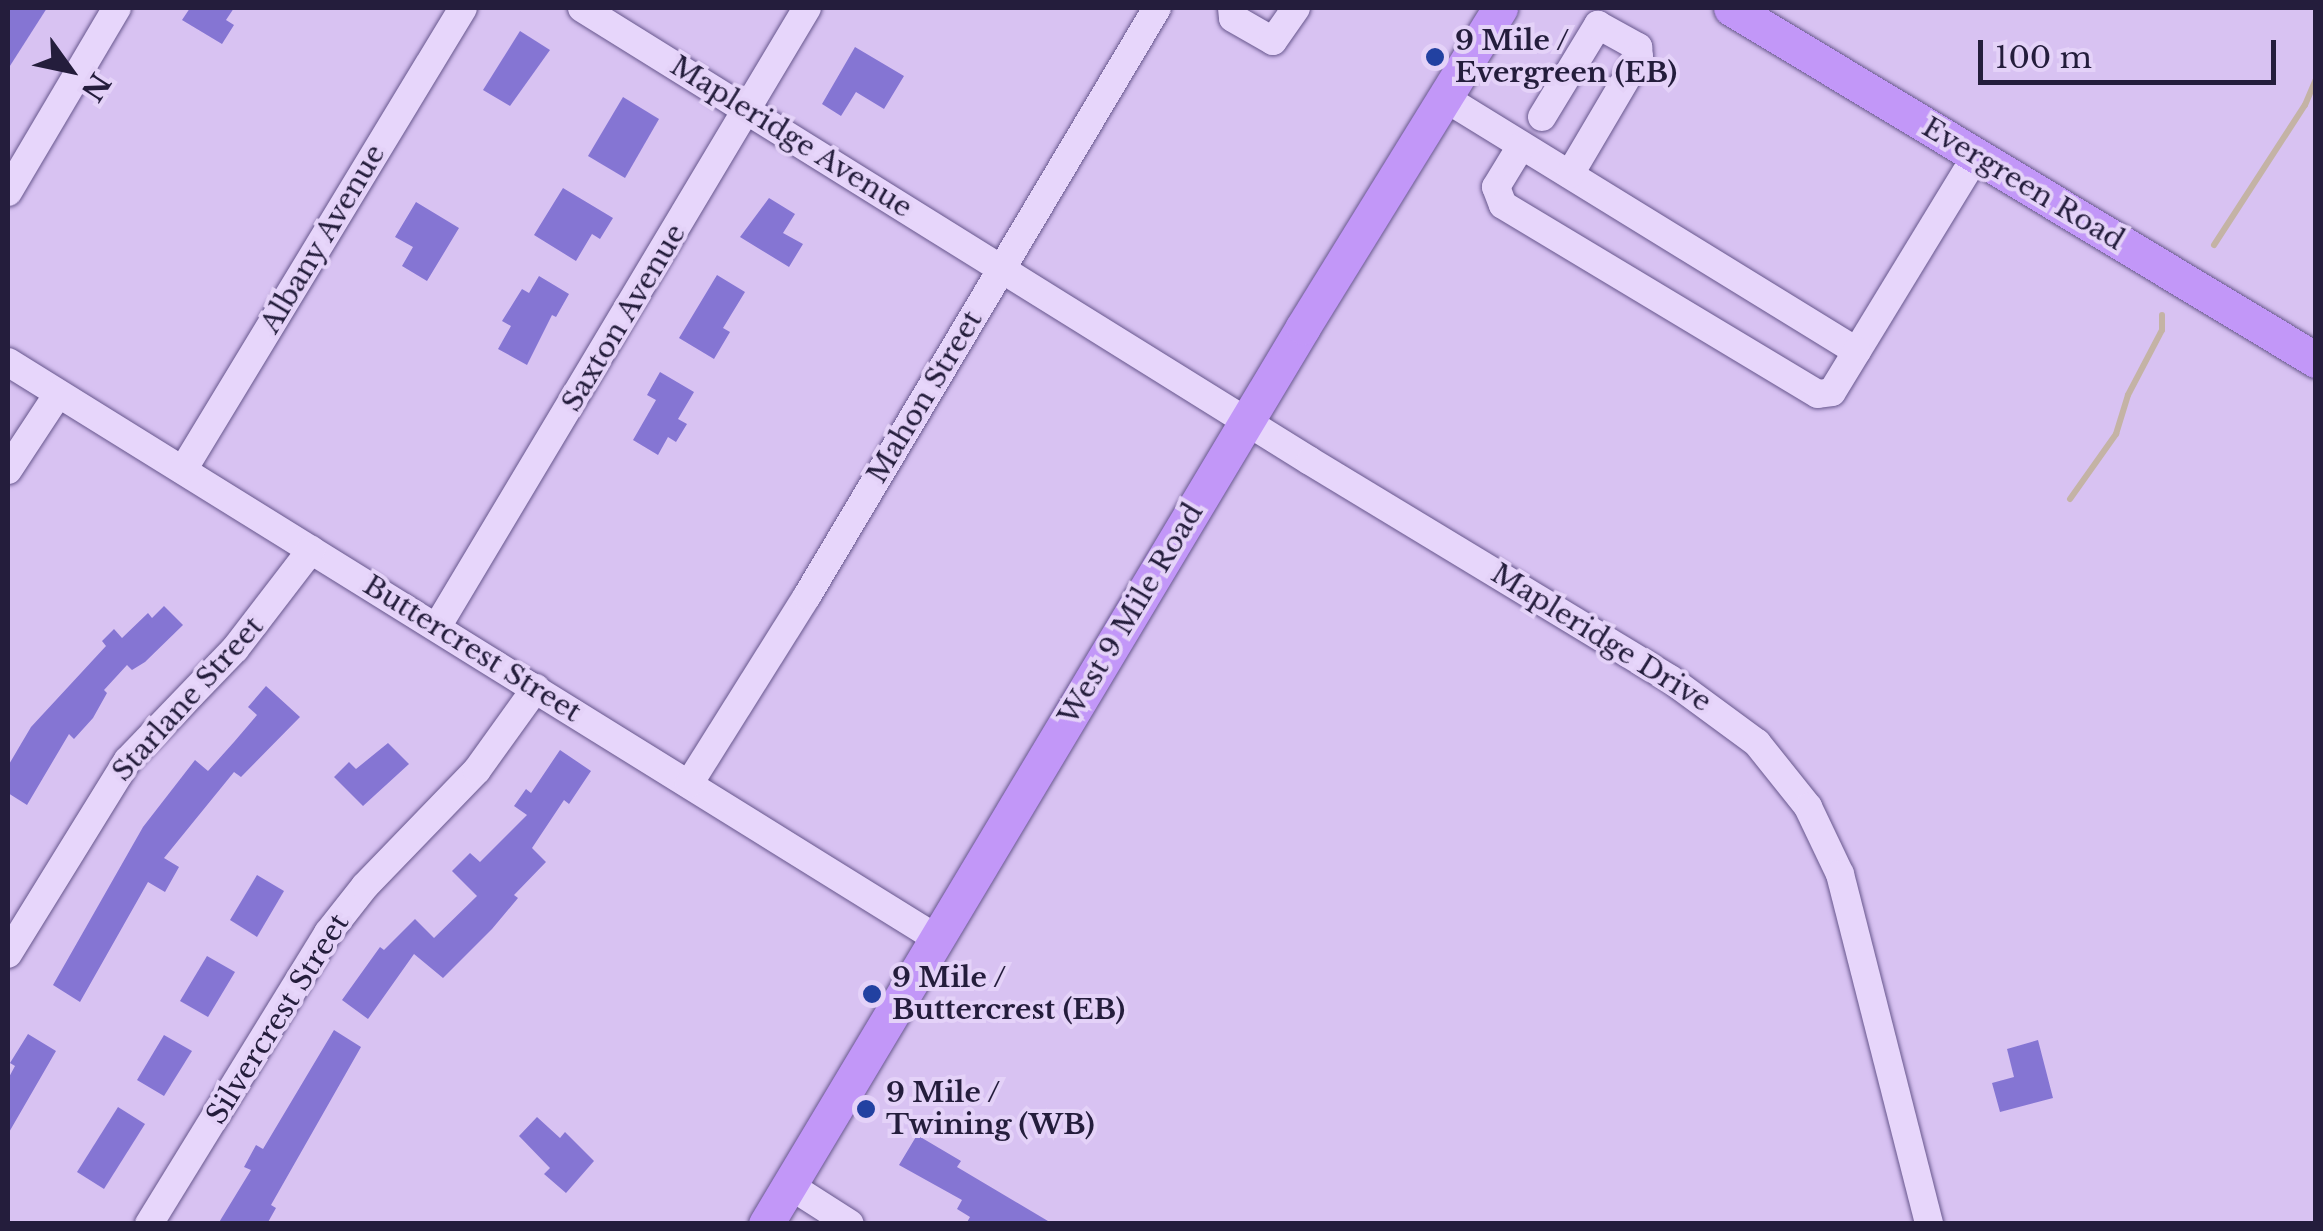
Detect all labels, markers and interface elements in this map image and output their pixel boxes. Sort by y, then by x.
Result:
north arrow [20,20,120,120]
scale bar [1983,20,2280,82]
place label: 9 Mile / Evergreen (EB) [1455,24,1677,90]
text: 100 m [1995,39,2092,76]
marker: 9 Mile / Evergreen (EB) [1424,46,1446,68]
street label: Mapleridge Avenue [664,49,918,225]
text: N [74,66,117,107]
street label: Evergreen Road [1916,111,2130,257]
street label: Albany Avenue [253,138,393,340]
street label: Saxton Avenue [555,218,693,418]
street label: Mahon Street [860,305,990,489]
street label: West 9 Mile Road [1052,497,1210,731]
street label: Mapleridge Drive [1485,557,1717,719]
street label: Buttercrest Street [357,569,587,729]
street label: Starlane Street [105,610,271,788]
street label: Silvercrest Street [200,908,356,1130]
place label: 9 Mile / Buttercrest (EB) [892,961,1125,1027]
marker: 9 Mile / Buttercrest (EB) [861,983,883,1005]
place label: 9 Mile / Twining (WB) [886,1076,1095,1142]
marker: 9 Mile / Twining (WB) [855,1098,877,1120]

